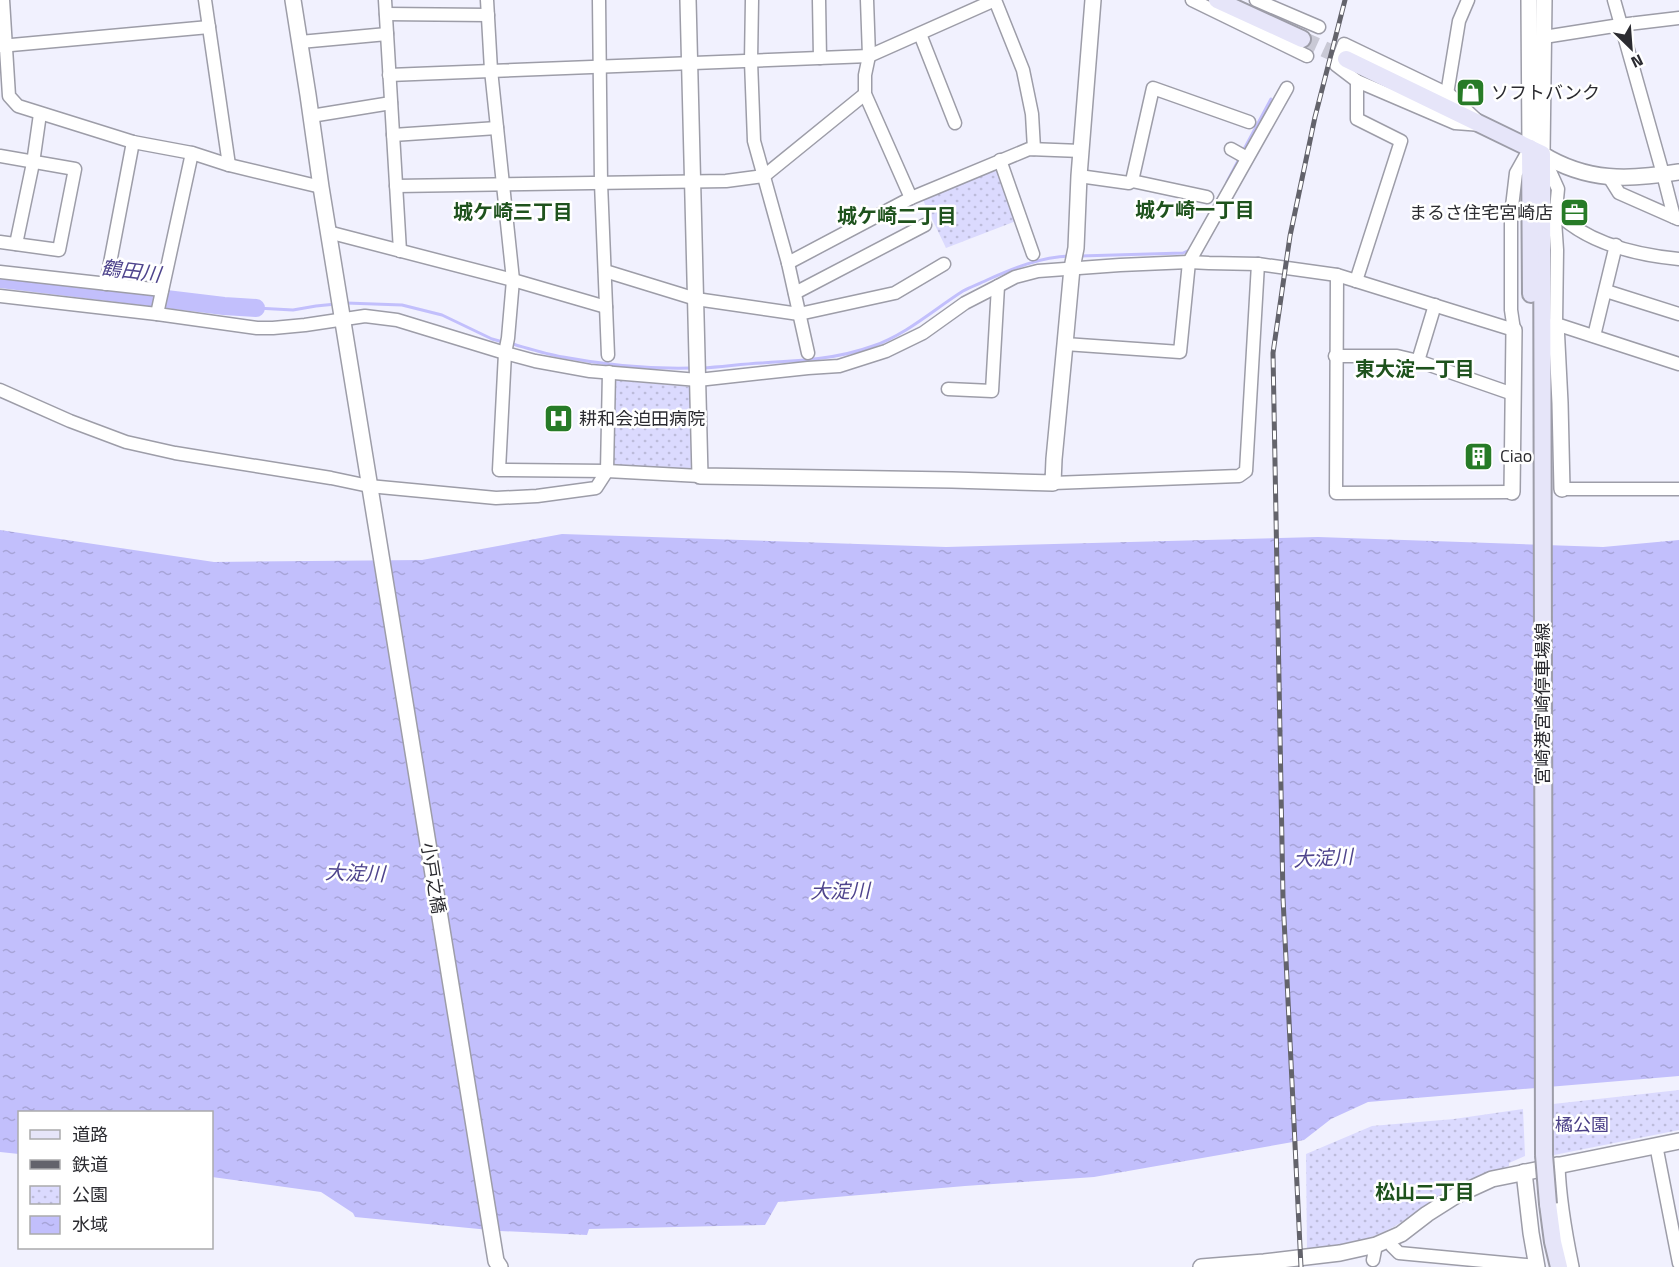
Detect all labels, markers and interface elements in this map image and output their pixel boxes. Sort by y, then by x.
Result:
north arrow [1601,18,1661,78]
text: N [1627,48,1647,75]
shop icon: ソフトバンク [1454,77,1486,109]
place label: ソフトバンク [1491,79,1600,106]
district label: 城ケ崎一丁目 [1135,194,1255,225]
district label: 城ケ崎三丁目 [453,196,573,227]
office icon: まるさ住宅宮崎店 [1558,197,1590,229]
place label: まるさ住宅宮崎店 [1409,199,1553,226]
district label: 城ケ崎二丁目 [837,200,957,231]
water label: 鶴田川 [99,251,165,290]
district label: 東大淀一丁目 [1355,353,1475,384]
hospital icon: 耕和会迫田病院 [542,403,574,435]
place label: 耕和会迫田病院 [579,405,705,432]
building icon: Ciao [1463,440,1495,472]
place label: Ciao [1500,442,1532,469]
street label: 宮崎港宮崎停車場線 [1529,623,1556,785]
street label: 小戸之橋 [415,840,452,916]
water label: 大淀川 [1292,840,1356,875]
water label: 大淀川 [324,856,388,889]
water label: 大淀川 [810,874,872,907]
legend [18,1111,213,1249]
park label: 橘公園 [1555,1111,1609,1138]
text: 道路 [72,1121,108,1148]
text: 鉄道 [72,1151,108,1178]
district label: 松山二丁目 [1375,1176,1475,1207]
text: 公園 [72,1181,108,1208]
text: 水域 [72,1211,108,1238]

